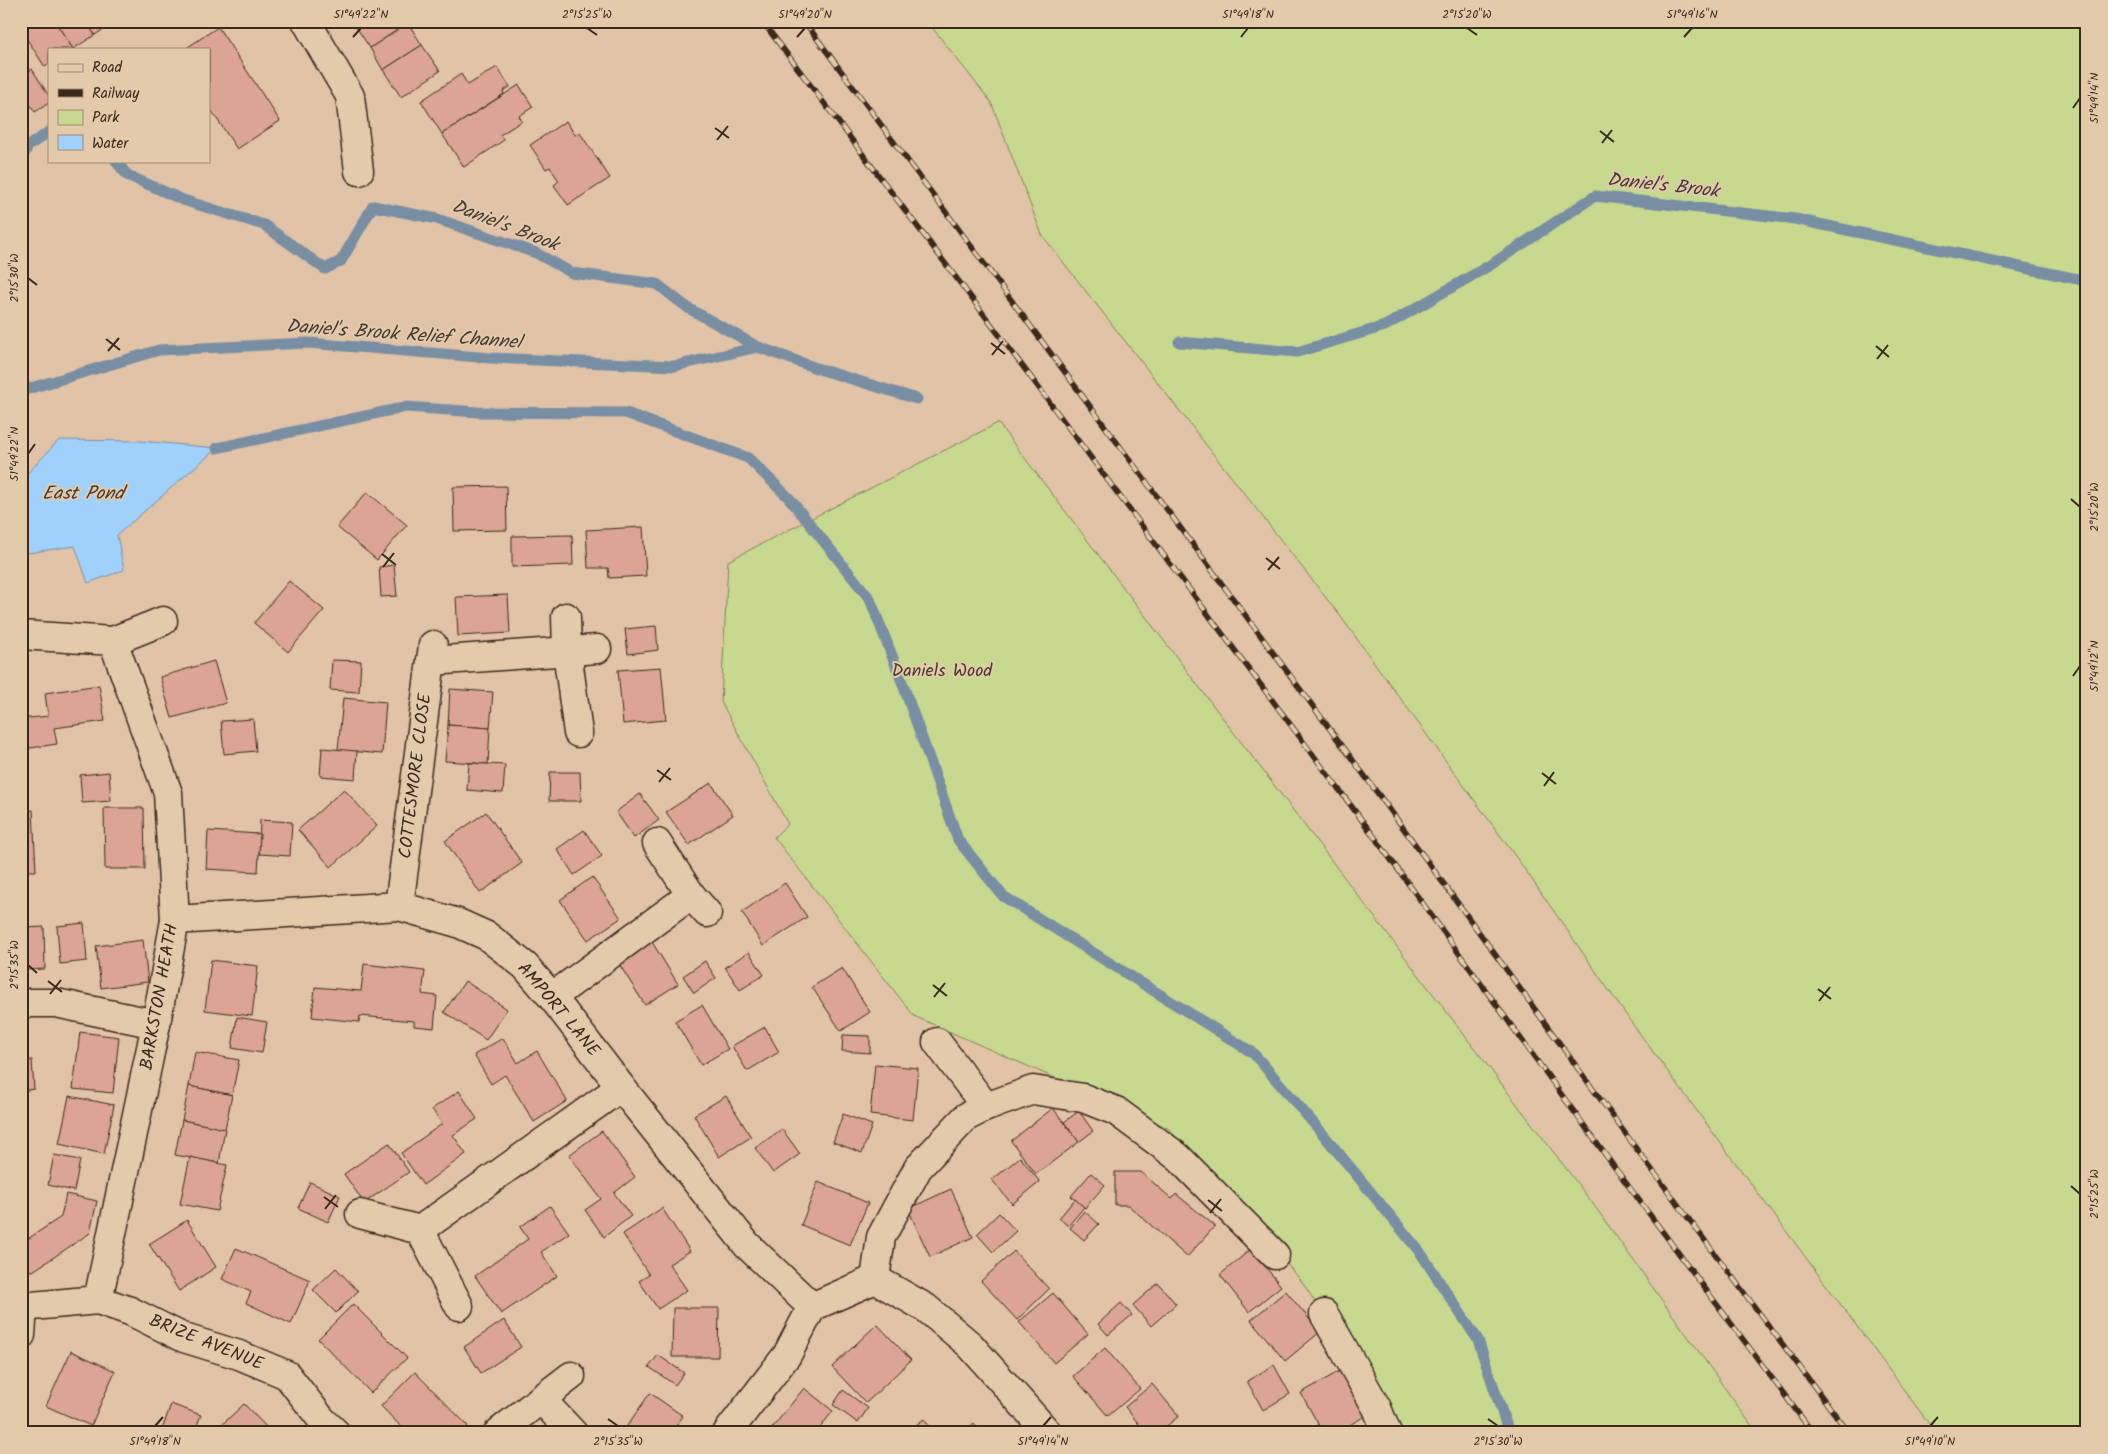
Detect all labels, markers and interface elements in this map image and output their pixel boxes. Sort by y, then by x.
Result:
text: 51°49'22"N [334,5,388,24]
text: 2°15'25"W [562,5,612,24]
text: 51°49'20"N [778,5,832,24]
text: 51°49'18"N [1222,5,1274,24]
text: 2°15'20"W [1442,5,1492,24]
text: 51°49'16"N [1666,5,1718,24]
legend [48,48,210,162]
text: Road [92,56,123,80]
text: 51°49'14"N [2085,73,2104,123]
text: Railway [92,82,140,106]
text: Park [92,106,120,130]
text: Water [92,132,129,156]
water label: Daniel's Brook [1606,165,1723,207]
water label: Daniel's Brook [447,192,566,261]
text: 2°15'30"W [5,253,24,303]
water label: Daniel's Brook Relief Channel [285,312,526,358]
text: 51°49'22"N [5,427,24,481]
water label: East Pond [42,479,128,509]
text: 2°15'20"W [2085,482,2104,532]
text: 51°49'12"N [2085,640,2104,692]
park label: Daniels Wood [892,657,993,686]
street label: COTTESMORE CLOSE [391,691,441,860]
street label: BARKSTON HEATH [133,921,187,1073]
text: 2°15'35"W [5,940,24,990]
street label: AMPORT LANE [509,956,607,1064]
text: 2°15'25"W [2085,1169,2104,1219]
street label: BRIZE AVENUE [144,1307,268,1379]
text: 51°49'18"N [129,1432,181,1451]
text: 2°15'35"W [593,1432,643,1451]
text: 51°49'14"N [1018,1432,1068,1451]
text: 2°15'30"W [1473,1432,1523,1451]
text: 51°49'10"N [1905,1432,1955,1451]

